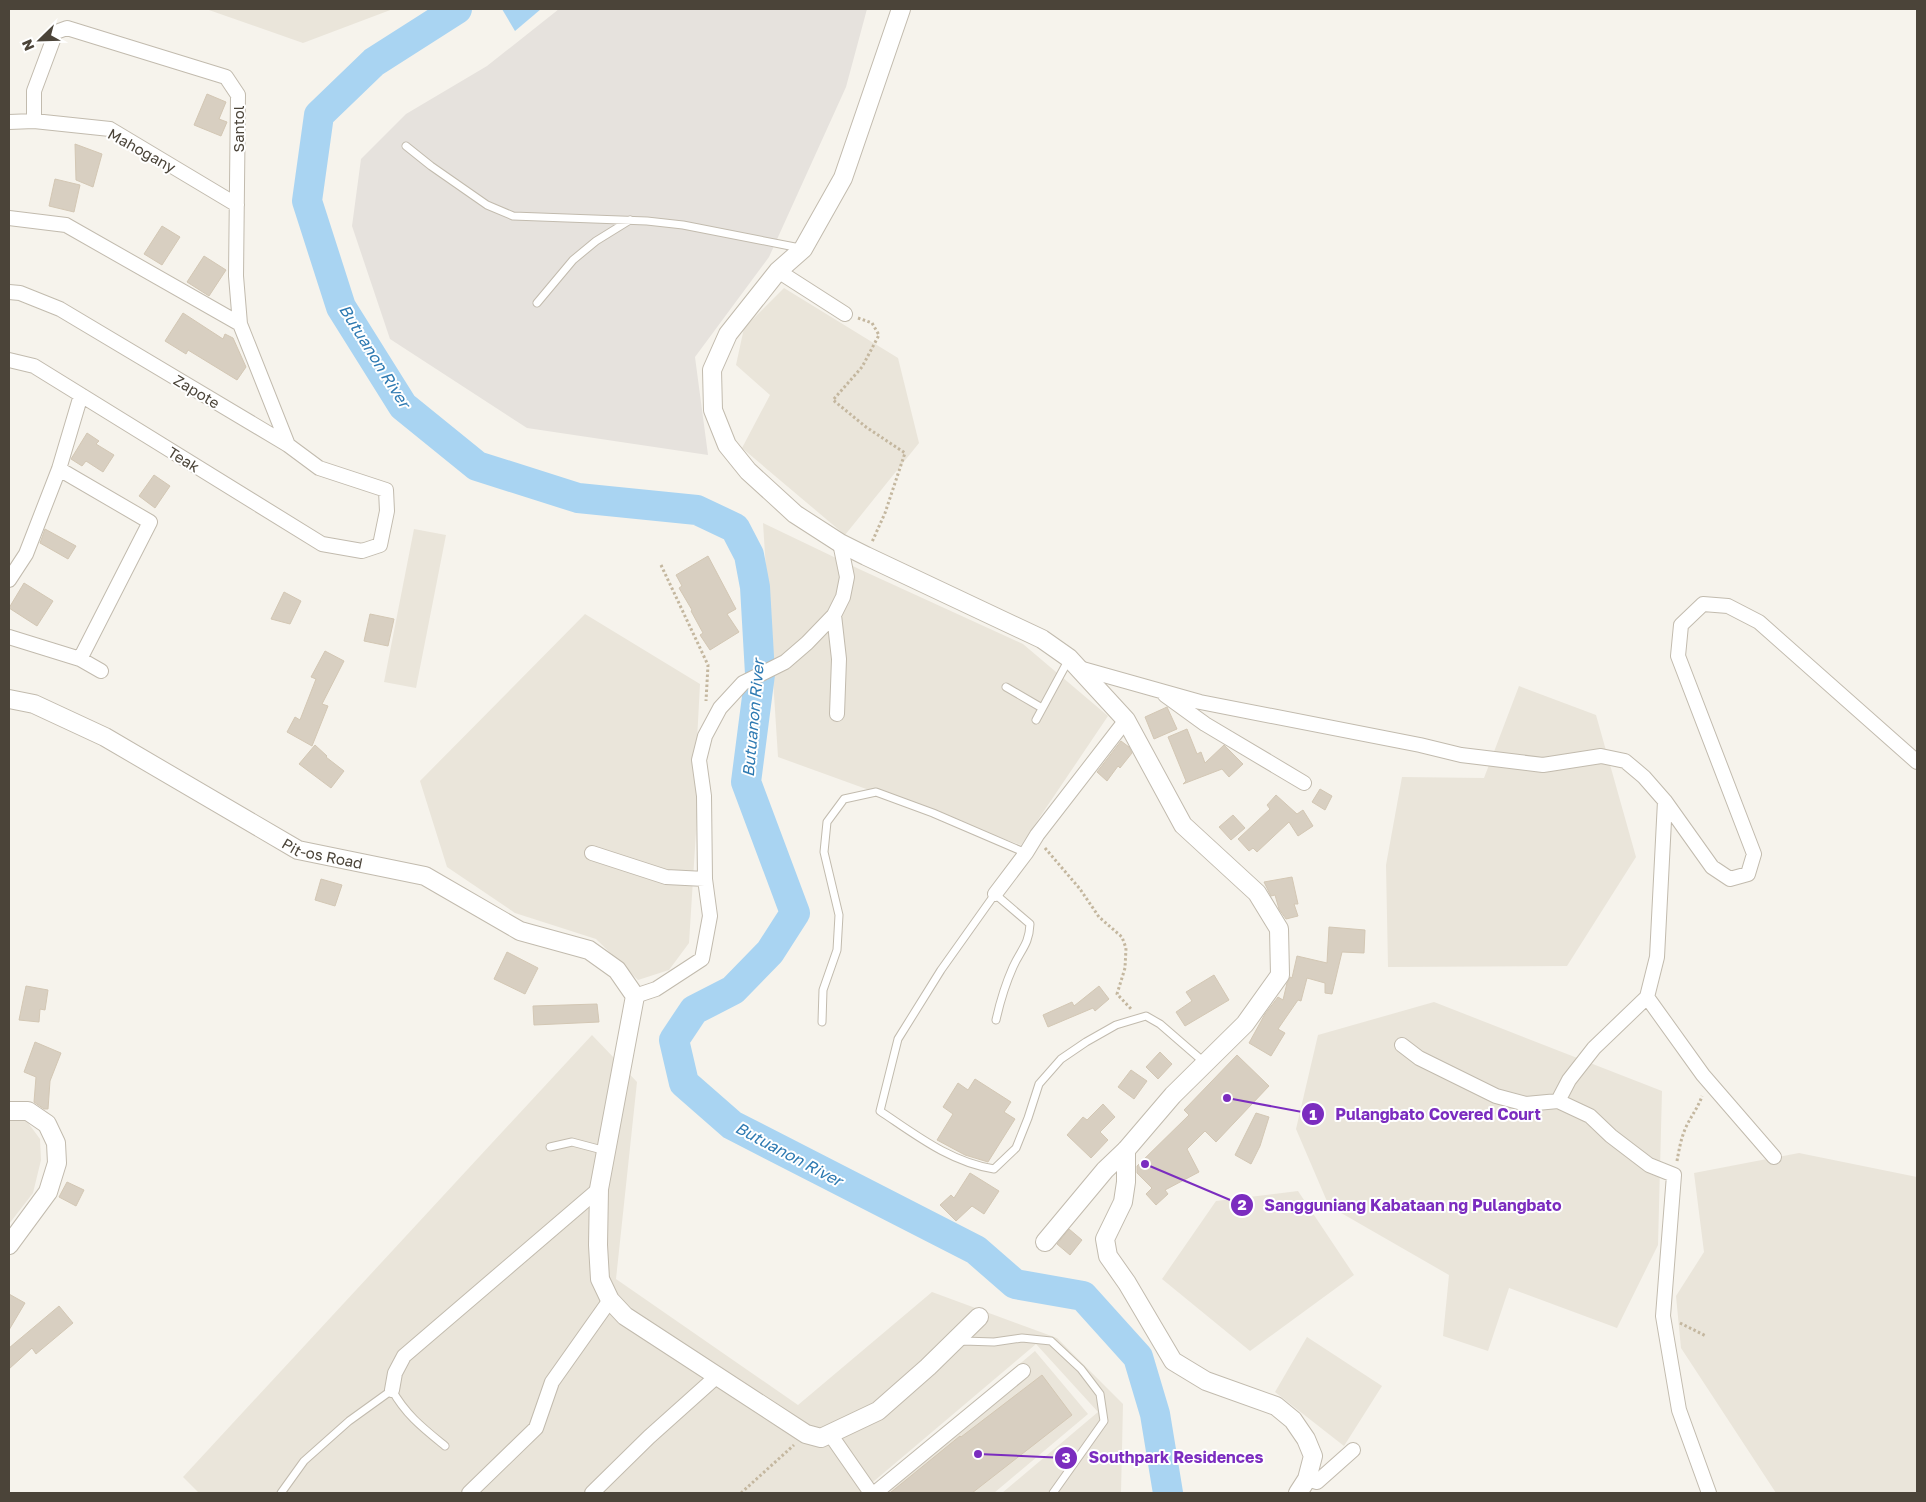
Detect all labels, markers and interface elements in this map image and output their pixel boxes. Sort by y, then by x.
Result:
north arrow [15,15,65,65]
text: N [18,37,37,53]
street label: Santol [229,105,247,152]
street label: Mahogany [105,124,180,176]
water label: Butuanon River [335,301,416,414]
street label: Zapote [171,370,223,412]
street label: Teak [165,442,203,476]
water label: Butuanon River [738,656,768,778]
street label: Pit-os Road [279,834,364,872]
callout: Pulangbato Covered Court [1300,1099,1551,1130]
text: Pulangbato Covered Court [1335,1104,1541,1124]
text: 1 [1309,1105,1317,1123]
water label: Butuanon River [732,1117,848,1192]
callout: Sangguniang Kabataan ng Pulangbato [1229,1190,1571,1221]
text: 2 [1237,1195,1247,1213]
text: Sangguniang Kabataan ng Pulangbato [1264,1195,1562,1215]
callout: Southpark Residences [1054,1442,1274,1473]
text: Southpark Residences [1089,1447,1263,1467]
text: 3 [1061,1448,1071,1466]

